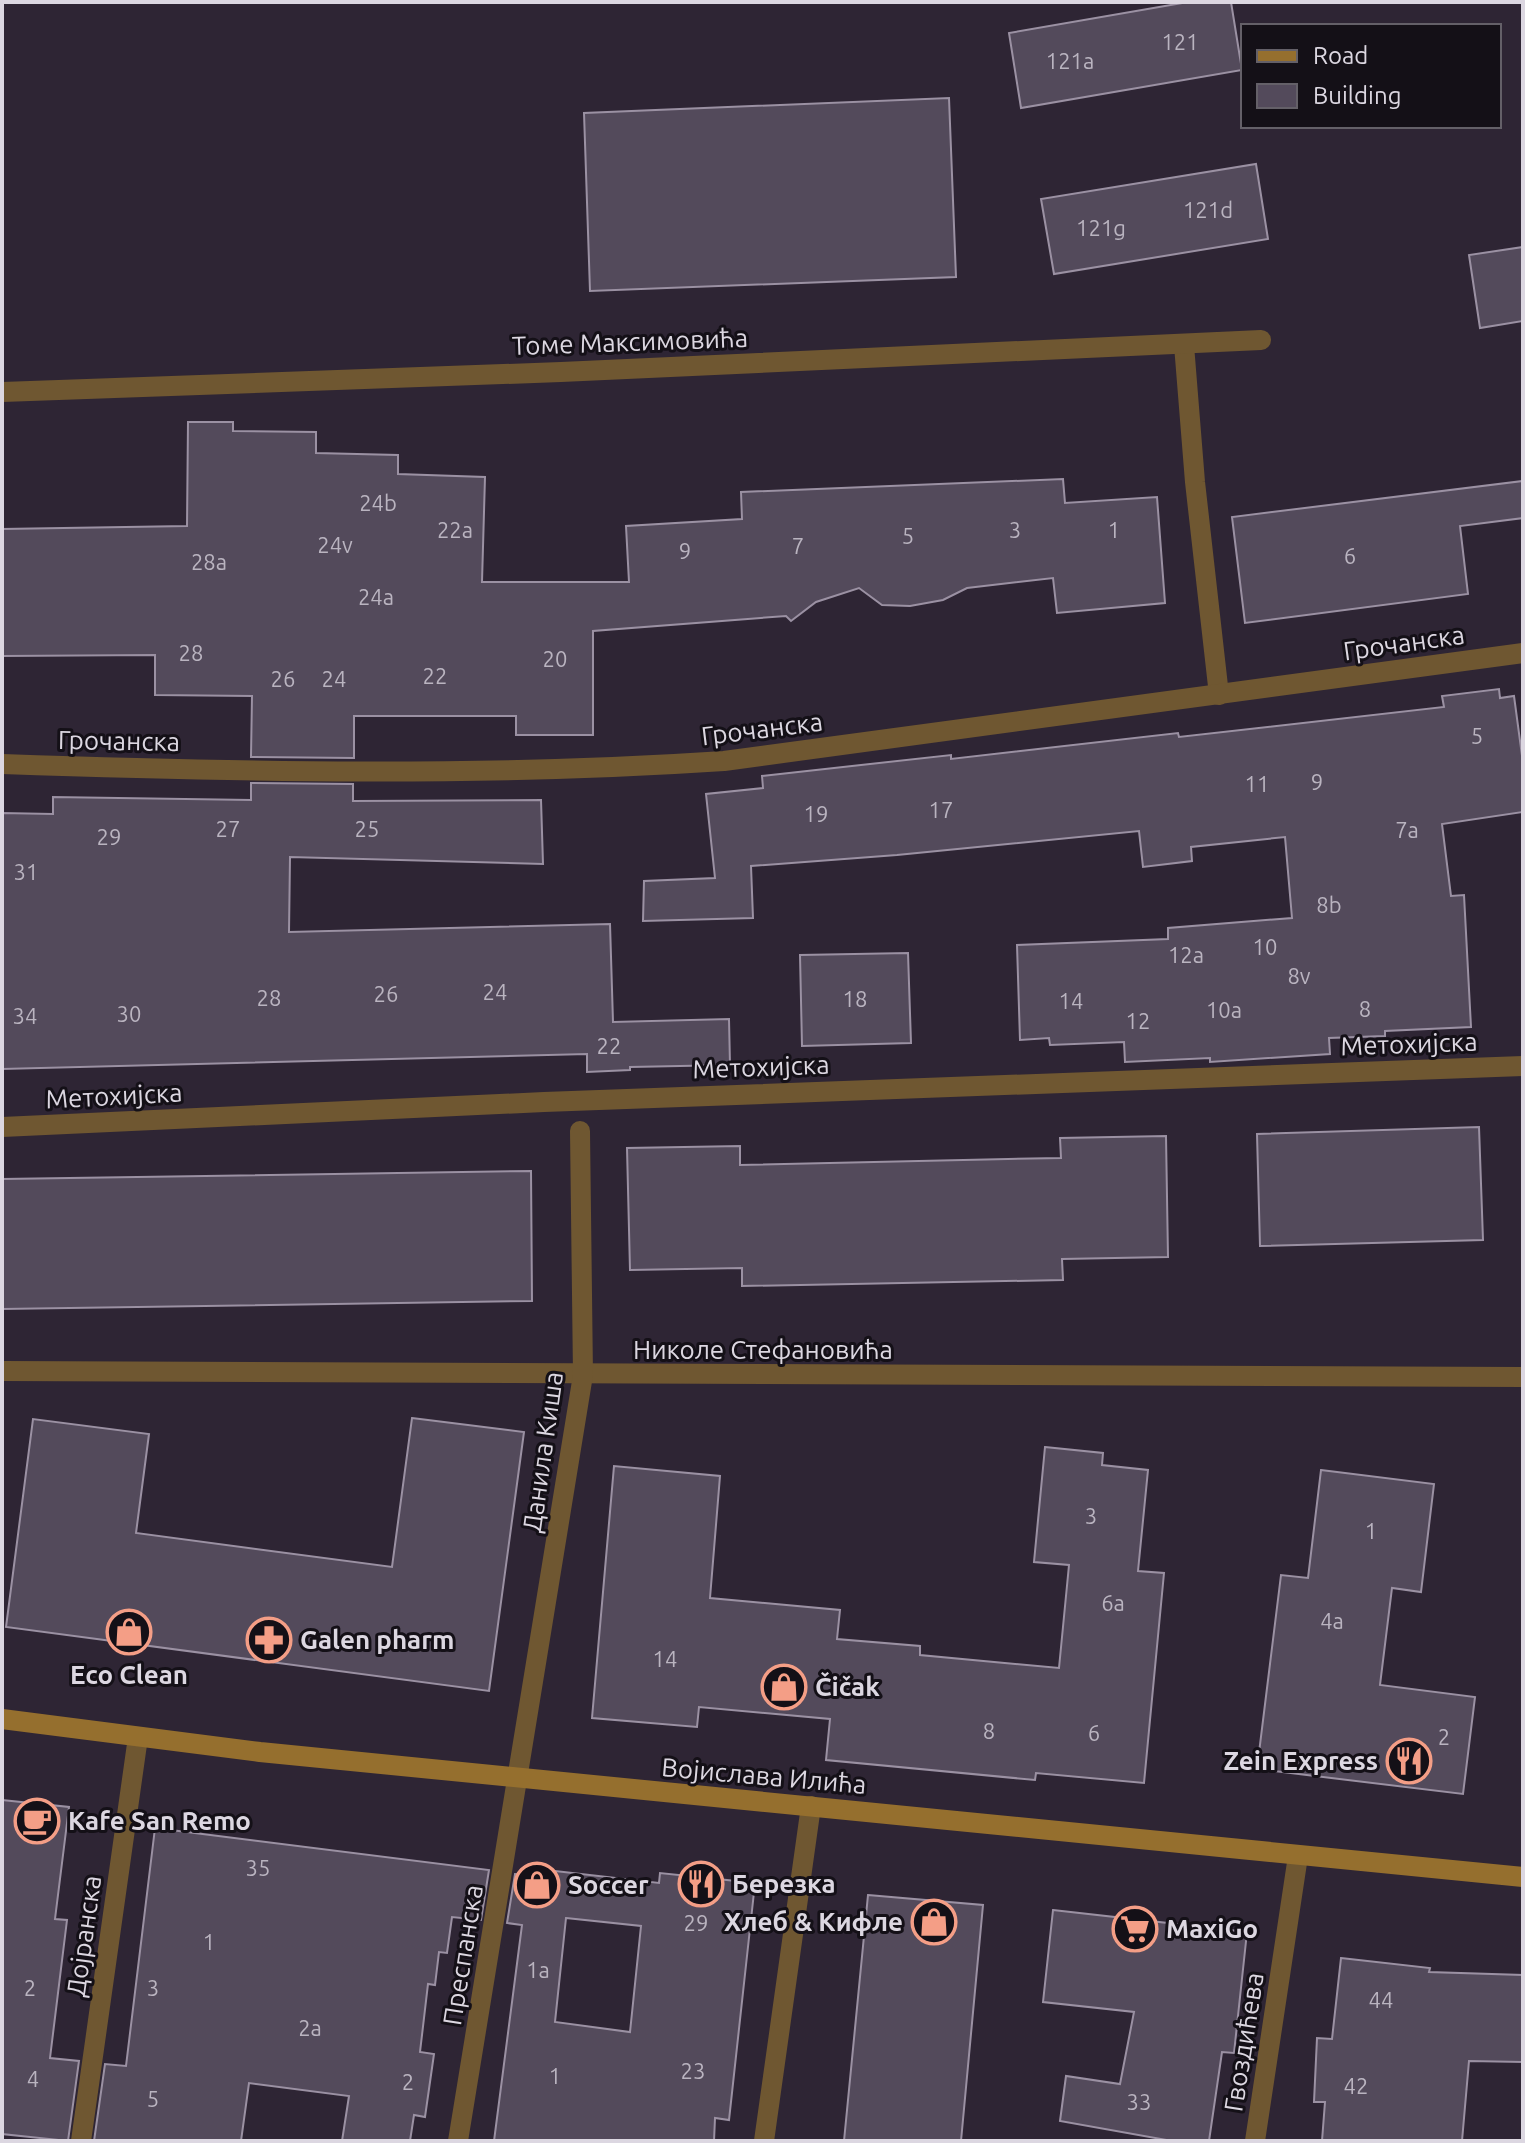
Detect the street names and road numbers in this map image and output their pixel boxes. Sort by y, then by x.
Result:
street label: Томе Максимовића [511,323,749,360]
street label: Грочанска [1341,620,1466,665]
street label: Грочанска [699,707,824,750]
street label: Грочанска [58,725,180,756]
street label: Метохијска [1340,1027,1478,1060]
street label: Метохијска [692,1050,830,1083]
street label: Метохијска [45,1077,183,1114]
street label: Николе Стефановића [633,1335,893,1364]
street label: Данила Киша [517,1370,568,1534]
street label: Војислава Илића [660,1752,868,1799]
street label: Дојранска [61,1873,106,1998]
street label: Преспанска [437,1883,488,2027]
street label: Гвоздићева [1218,1970,1269,2113]

